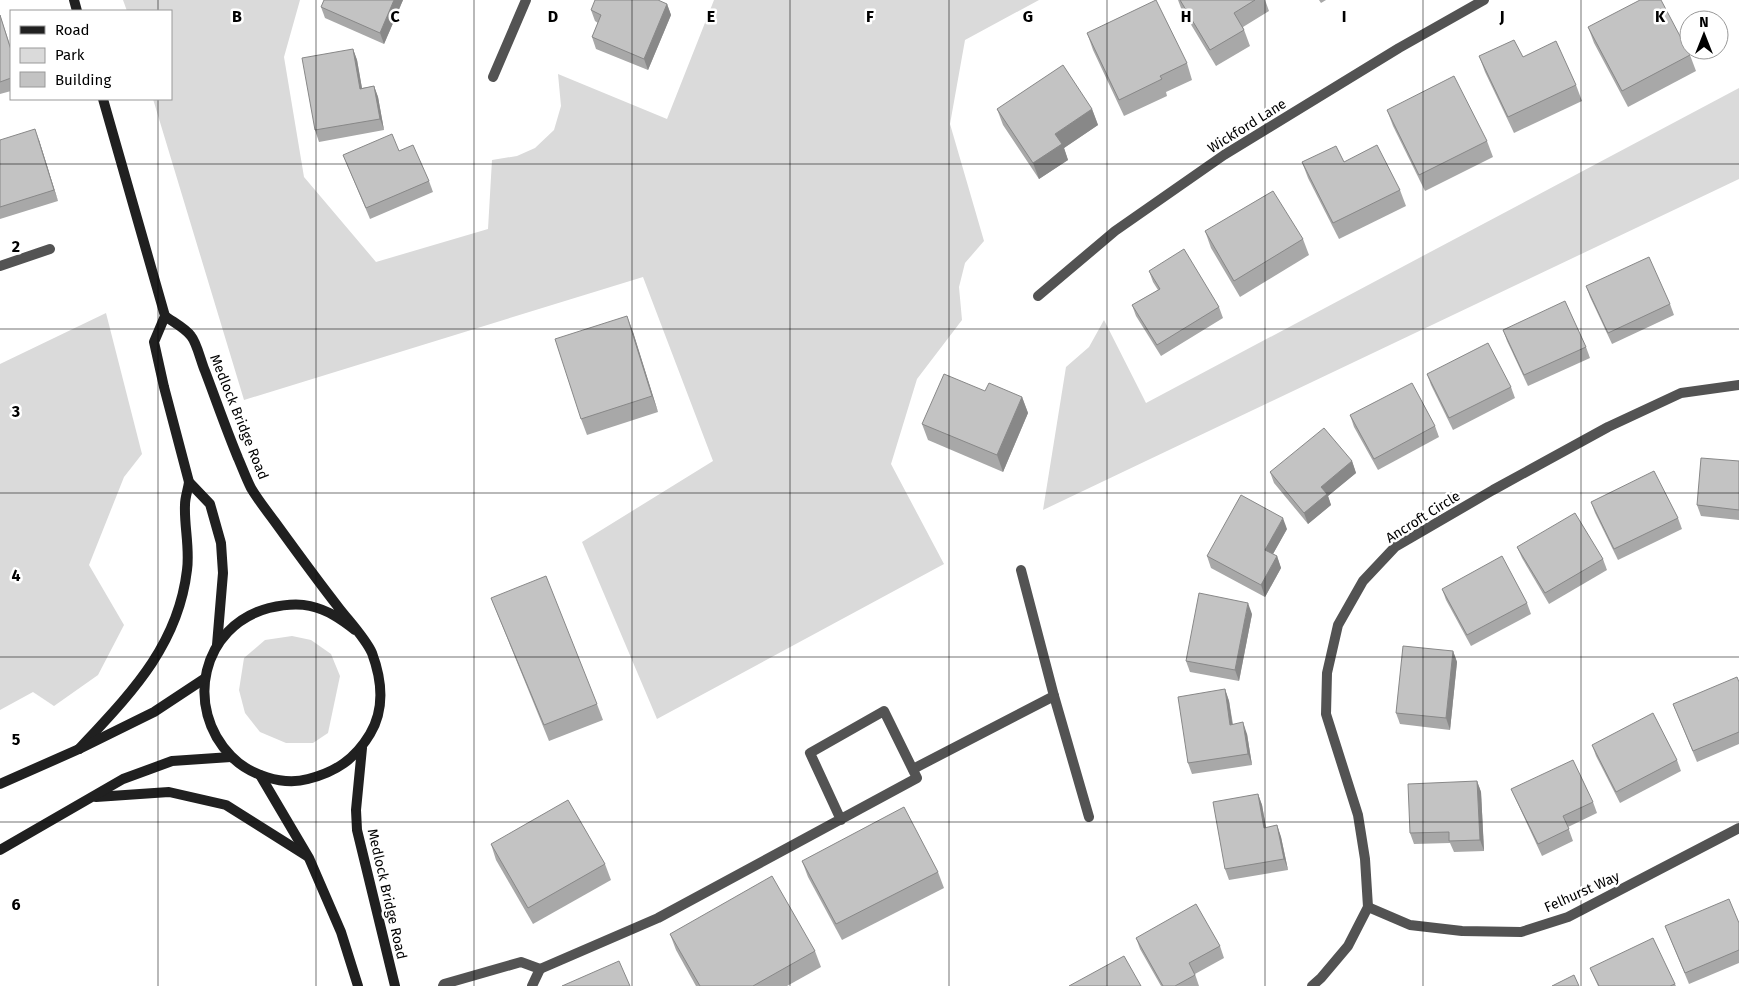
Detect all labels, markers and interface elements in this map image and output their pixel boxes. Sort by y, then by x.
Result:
text: B [232,7,242,26]
text: C [390,7,400,26]
text: D [548,7,558,26]
text: E [707,7,715,26]
text: F [866,7,874,26]
text: G [1023,7,1033,26]
text: H [1181,7,1191,26]
text: I [1342,7,1346,26]
text: J [1498,7,1505,26]
text: K [1655,7,1666,26]
legend [10,10,172,100]
north arrow [1679,10,1729,60]
text: N [1699,14,1709,31]
text: Road [55,21,90,39]
text: Park [55,46,85,64]
text: Building [55,71,111,89]
street label: Wickford Lane [1205,95,1289,157]
text: 2 [12,237,20,256]
street label: Medlock Bridge Road [206,352,272,482]
text: 3 [11,402,20,421]
street label: Ancroft Circle [1383,487,1463,547]
text: 4 [11,566,21,585]
text: 5 [12,730,21,749]
street label: Medlock Bridge Road [364,827,410,961]
street label: Felhurst Way [1542,868,1622,916]
text: 6 [11,895,21,914]

